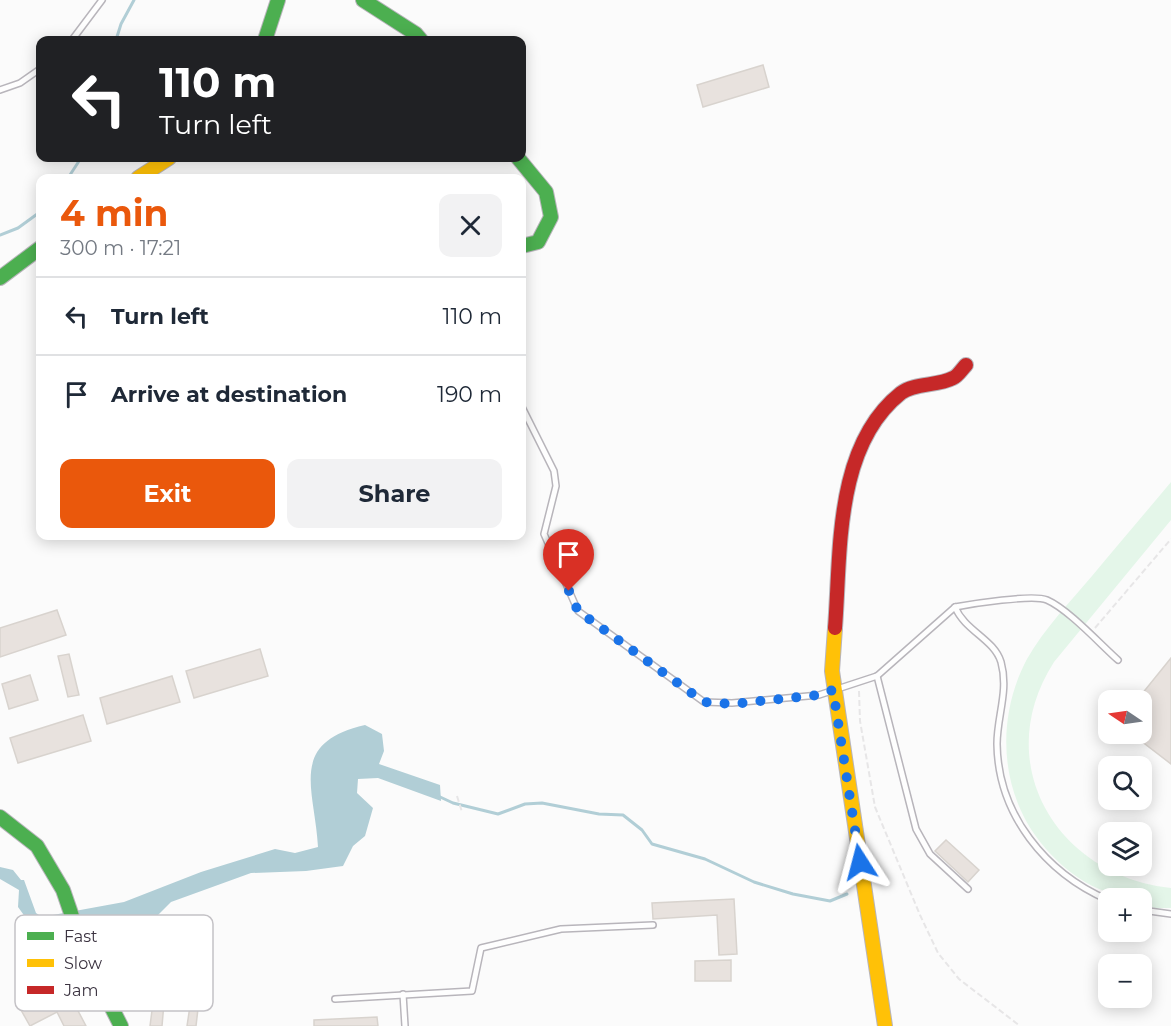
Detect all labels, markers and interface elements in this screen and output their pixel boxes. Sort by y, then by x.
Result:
text: 110 m [159,56,276,108]
icon: left [60,60,138,138]
text: Turn left [159,108,272,141]
text: 4 min [60,191,168,235]
button: close [439,194,502,257]
text: 300 m · 17:21 [60,236,181,260]
icon: left [60,300,93,333]
text: Turn left [111,303,209,330]
text: 110 m [442,303,502,330]
icon: arrive [60,378,93,411]
text: Arrive at destination [111,381,347,408]
text: 190 m [437,381,502,408]
button: Exit [60,459,275,528]
button: Share [287,459,502,528]
pin [543,529,594,591]
icon: arrive [552,538,585,571]
north arrow [1098,690,1152,744]
map controls [1098,690,1152,1008]
button: search [1098,756,1152,810]
button: layers [1098,822,1152,876]
position arrow [828,830,892,894]
button: + [1098,888,1152,942]
legend [15,915,213,1011]
text: Fast [64,927,98,946]
text: Slow [64,954,102,973]
button: − [1098,954,1152,1008]
text: Jam [63,981,98,1000]

